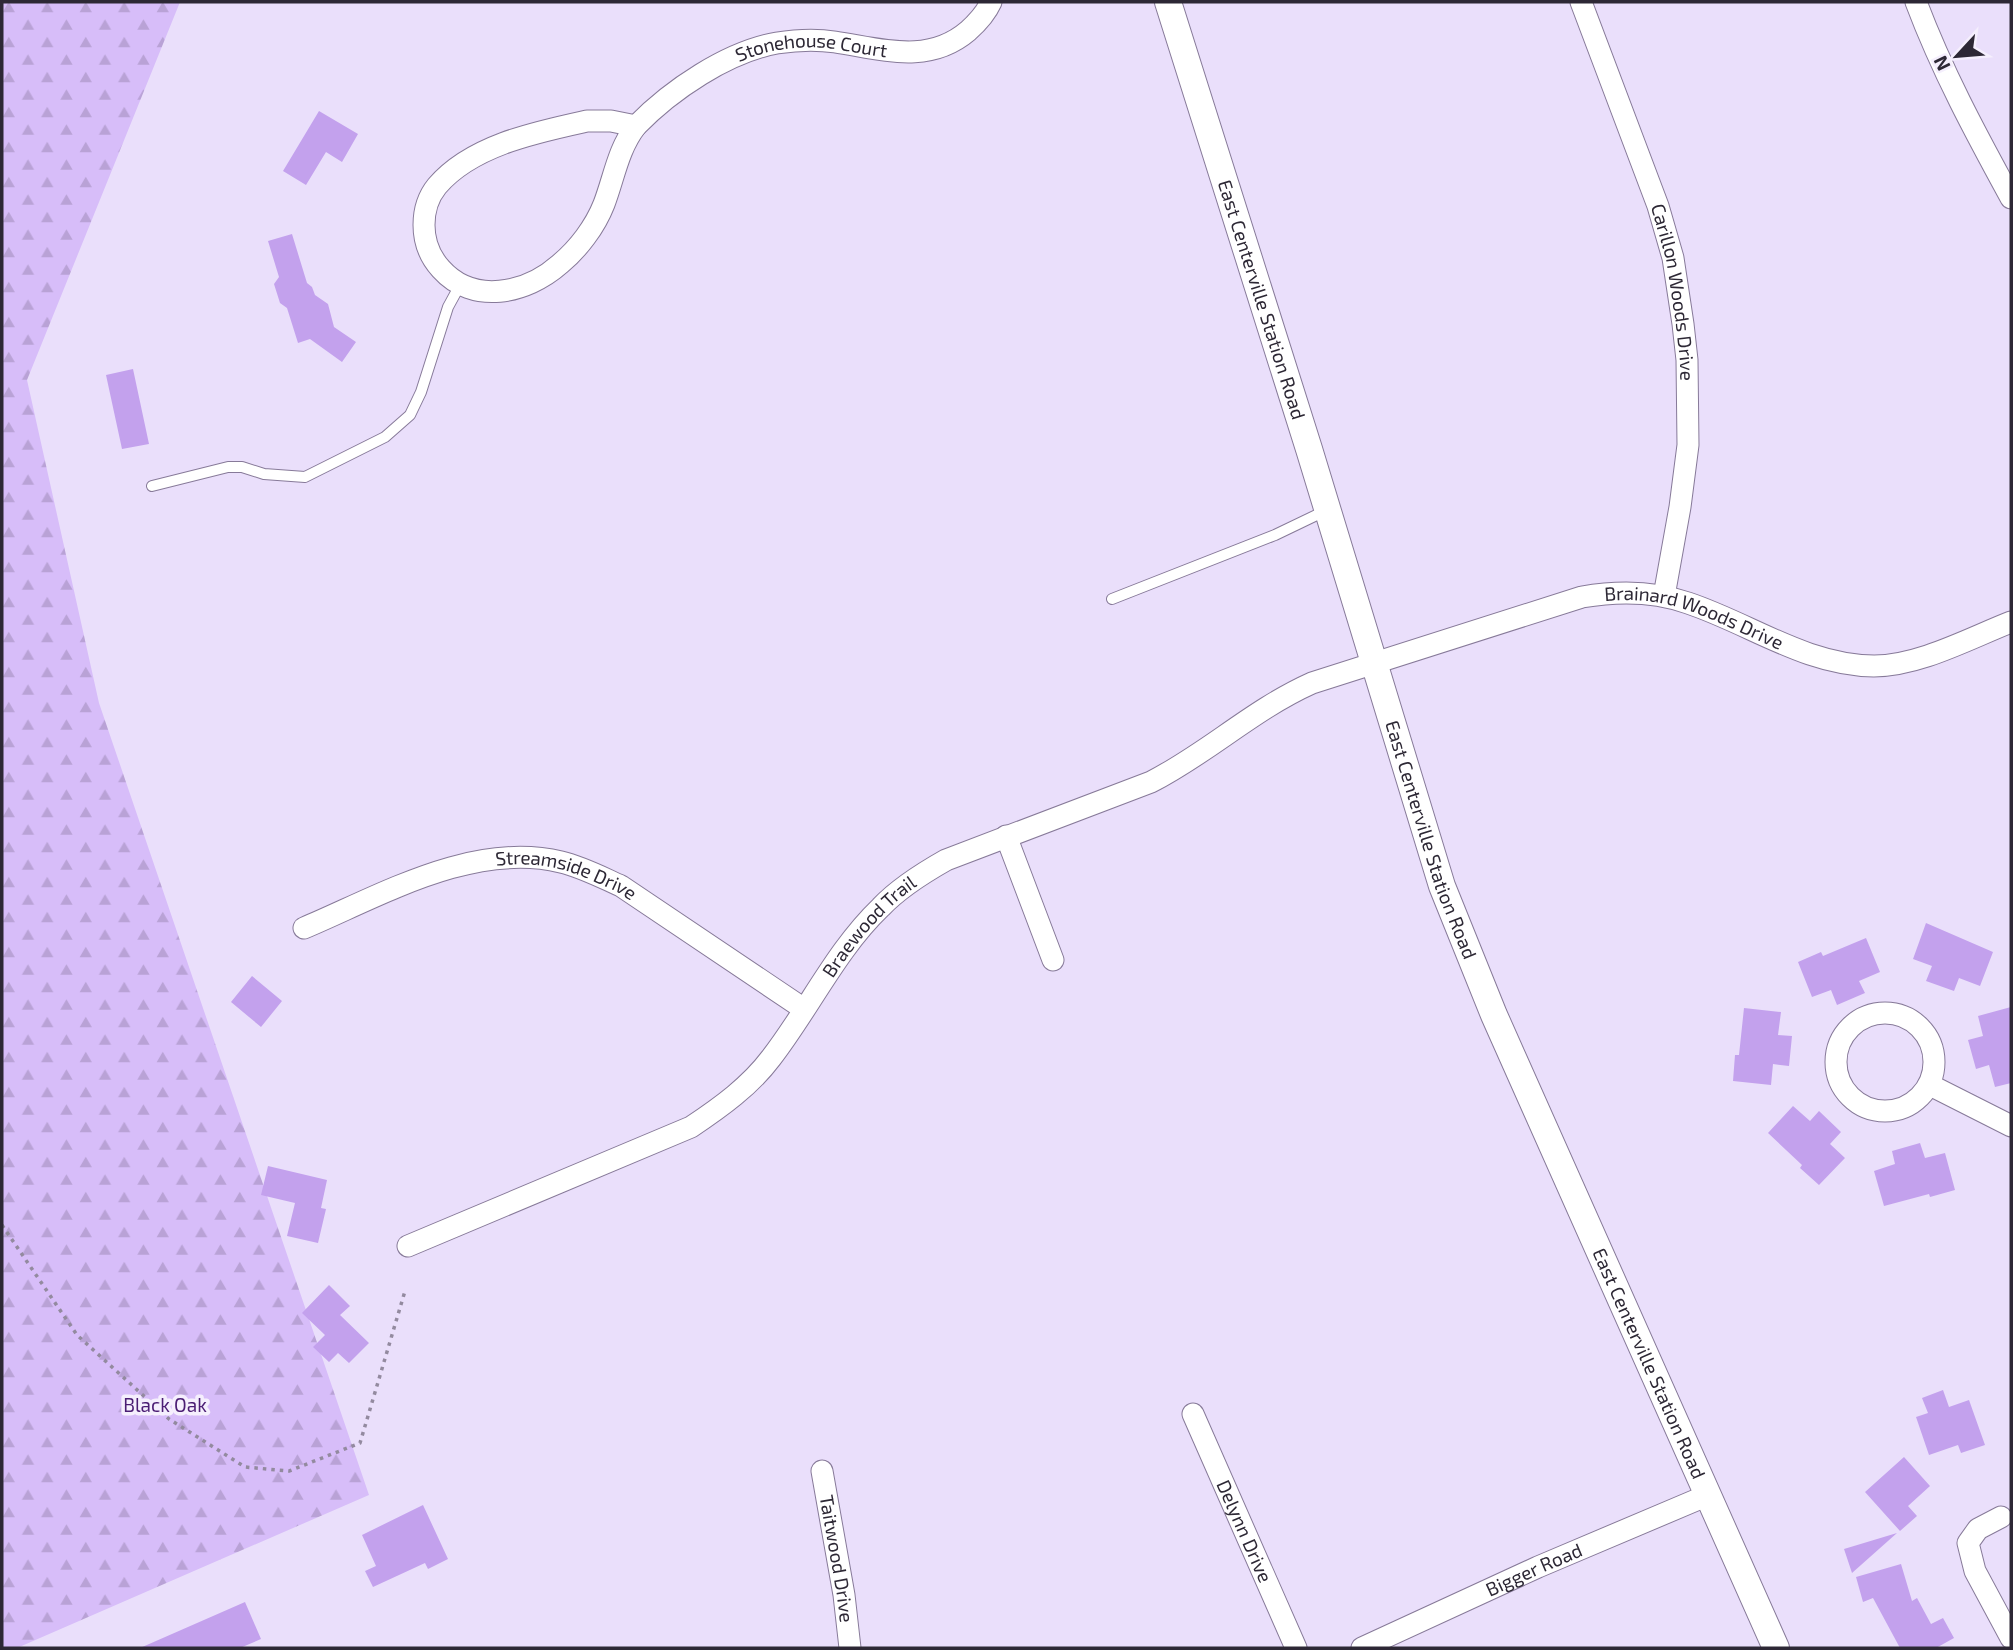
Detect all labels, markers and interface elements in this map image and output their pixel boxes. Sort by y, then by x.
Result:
north arrow [1922,21,1992,91]
street label: Stonehouse Court [732,28,889,66]
text: N [1928,52,1955,75]
street label: East Centerville Station Road [1214,177,1311,422]
street label: Carillon Woods Drive [1647,201,1699,381]
street label: Brainard Woods Drive [1603,581,1787,654]
street label: East Centerville Station Road [1381,717,1482,962]
street label: Streamside Drive [494,845,641,904]
street label: Braewood Trail [817,870,920,981]
street label: East Centerville Station Road [1588,1244,1711,1482]
park label: Black Oak [123,1393,207,1416]
street label: Delynn Drive [1212,1476,1278,1586]
street label: Taitwood Drive [815,1493,859,1624]
street label: Bigger Road [1482,1538,1585,1601]

